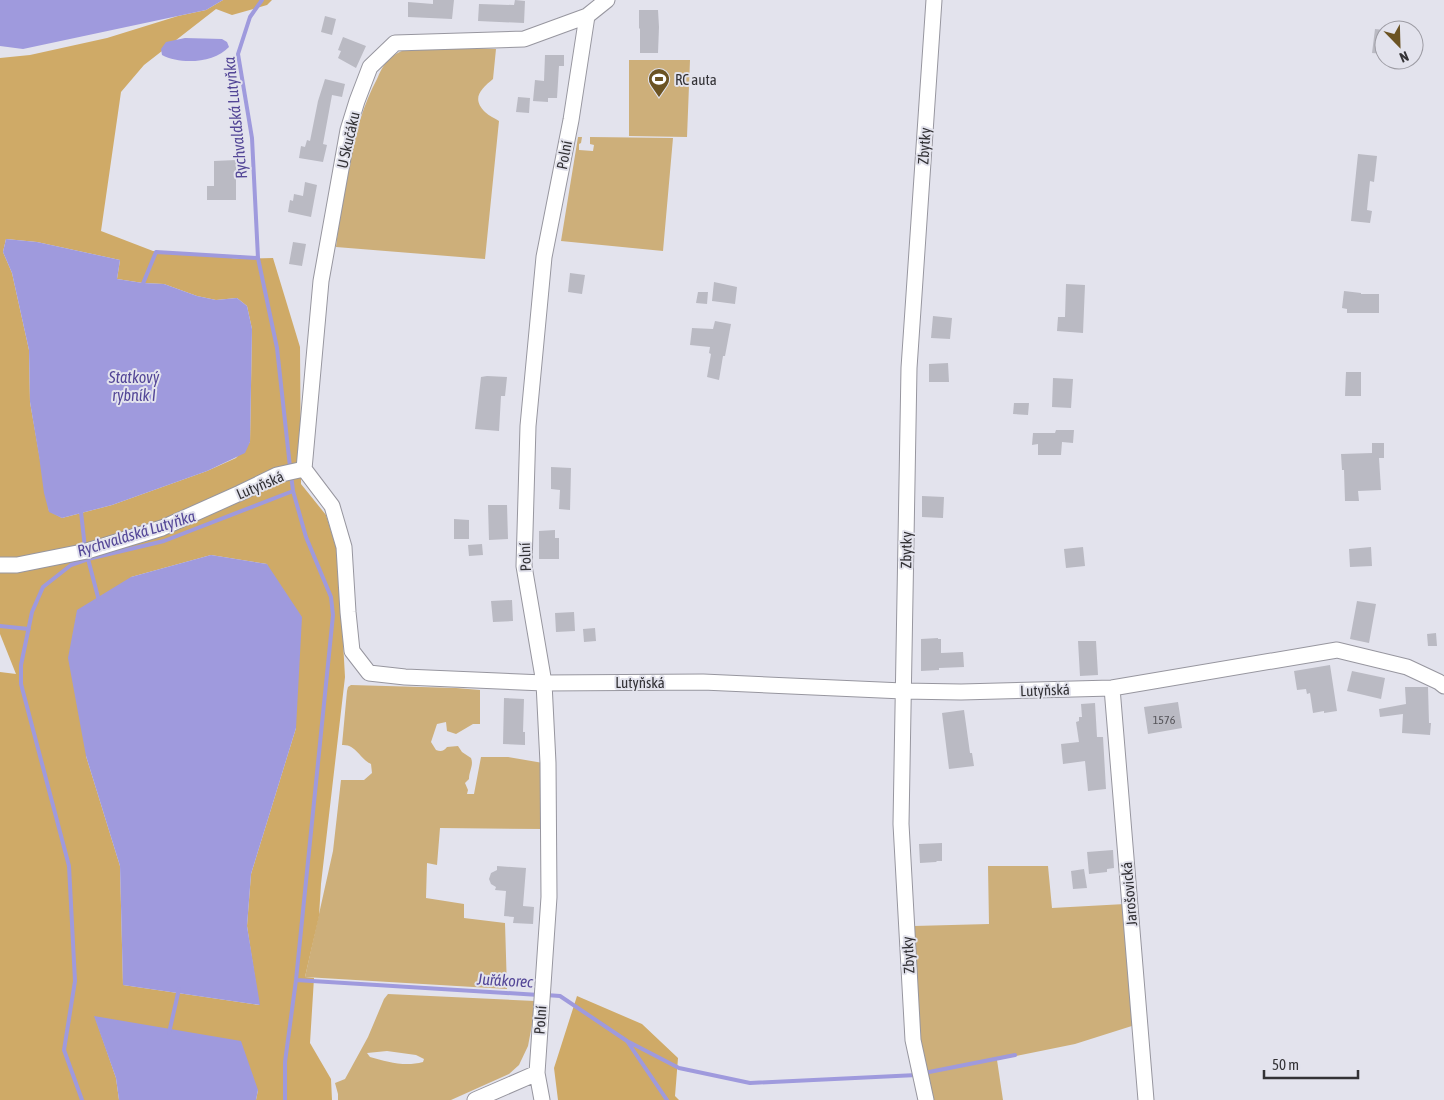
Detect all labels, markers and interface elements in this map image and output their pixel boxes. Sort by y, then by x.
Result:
north arrow [1374,20,1424,70]
text: N [1397,48,1411,66]
water label: Rychvaldská Lutyňka [220,55,251,180]
sports icon: RC auta [647,67,671,98]
place label: RC auta [675,71,717,88]
street label: U Skučáku [333,110,363,170]
street label: Zbytky [914,127,934,165]
street label: Polní [553,139,575,171]
water label: Statkový rybník I [108,368,160,405]
street label: Lutyňská [234,467,286,503]
water label: Rychvaldská Lutyňka [75,506,198,560]
street label: Zbytky [897,531,915,569]
street label: Polní [516,542,534,572]
street label: Lutyňská [615,674,665,691]
street label: Lutyňská [1020,681,1070,699]
house number: 1576 [1153,713,1176,727]
street label: Jarošovická [1118,861,1140,927]
street label: Zbytky [899,936,917,974]
water label: Juřákorec [476,969,534,991]
street label: Polní [531,1004,550,1035]
scale bar [1264,1048,1358,1080]
text: 50 m [1272,1056,1299,1073]

